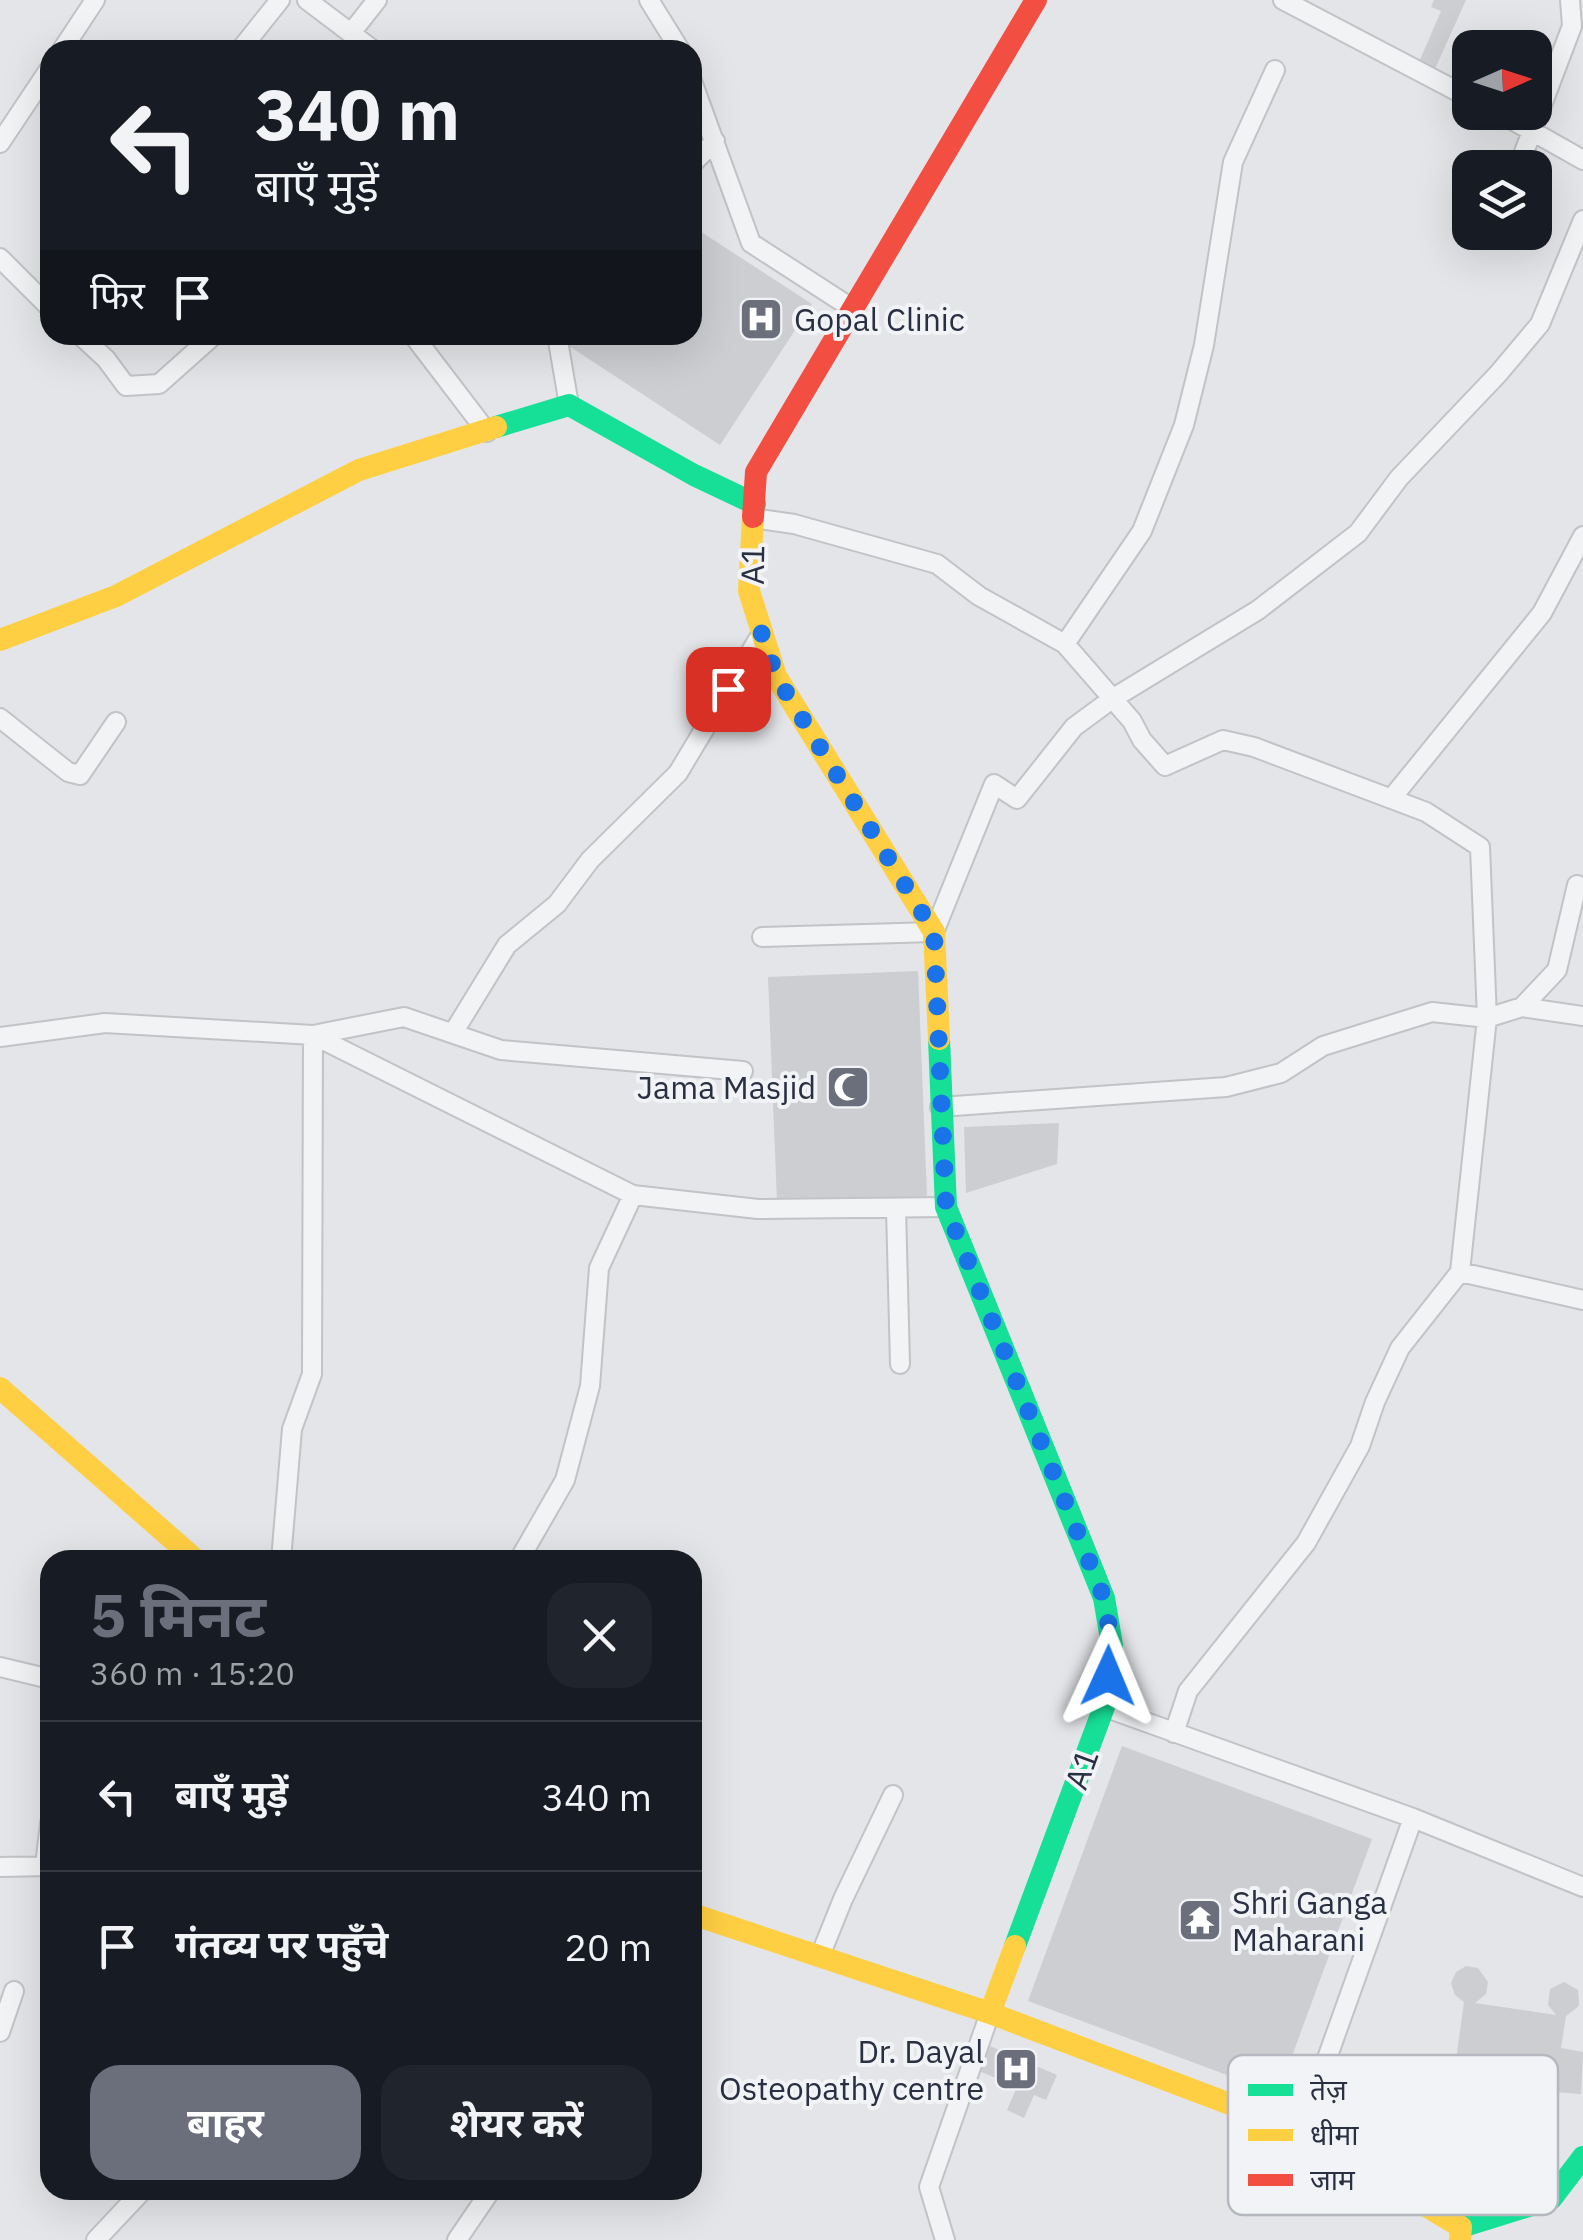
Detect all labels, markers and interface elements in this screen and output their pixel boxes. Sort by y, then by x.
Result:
north arrow [1452,30,1552,130]
map controls [1452,30,1552,250]
text: 340 m [255,68,460,159]
icon: left [90,80,220,210]
button: layers [1452,150,1552,250]
text: बाएँ मुड़ें [255,156,379,214]
text: फिर [90,270,145,319]
icon: arrive [165,270,220,325]
hospital icon: Gopal Clinic [738,296,784,342]
place label: Gopal Clinic [794,298,965,340]
street label: A1 [731,545,773,585]
pin [686,647,771,732]
icon: arrive [701,662,756,717]
mosque icon: Jama Masjid [825,1064,871,1110]
place label: Jama Masjid [637,1066,816,1108]
text: 5 मिनट [90,1575,266,1654]
button: close [547,1583,652,1688]
position arrow [1056,1624,1160,1728]
text: 360 m · 15:20 [90,1652,295,1694]
street label: A1 [1054,1743,1108,1795]
icon: left [90,1769,145,1824]
text: बाएँ मुड़ें [175,1769,288,1818]
text: 340 m [541,1772,652,1821]
place label: Shri Ganga Maharani [1232,1881,1387,1960]
temple icon: Shri Ganga Maharani [1177,1897,1223,1943]
icon: arrive [90,1919,145,1974]
text: गंतव्य पर पहुँचे [175,1919,388,1968]
text: 20 m [564,1922,652,1971]
place label: Dr. Dayal Osteopathy centre [719,2030,984,2109]
hospital icon: Dr. Dayal Osteopathy centre [993,2046,1039,2092]
legend [1228,2055,1558,2215]
button: बाहर [90,2065,361,2180]
button: शेयर करें [381,2065,652,2180]
text: तेज़ [1310,2071,1348,2108]
text: धीमा [1310,2116,1359,2153]
text: जाम [1310,2161,1356,2198]

